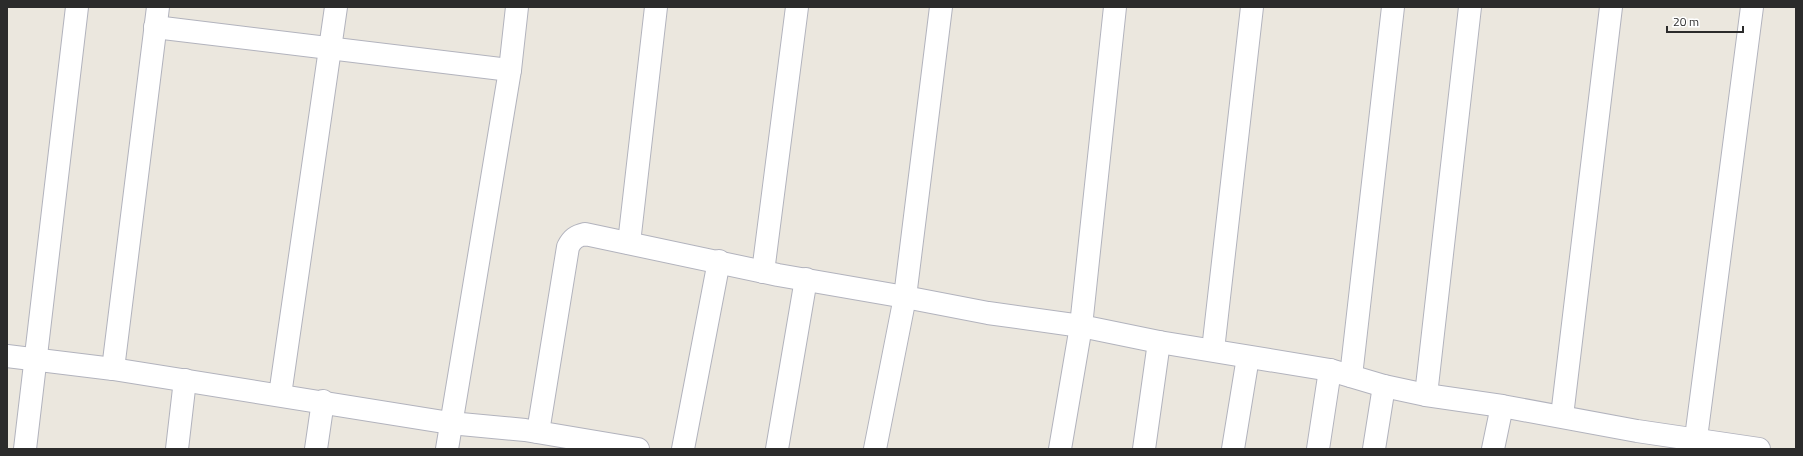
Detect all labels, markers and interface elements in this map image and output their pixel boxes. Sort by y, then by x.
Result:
scale bar [1667,8,1743,34]
text: 20 m [1673,12,1699,31]

